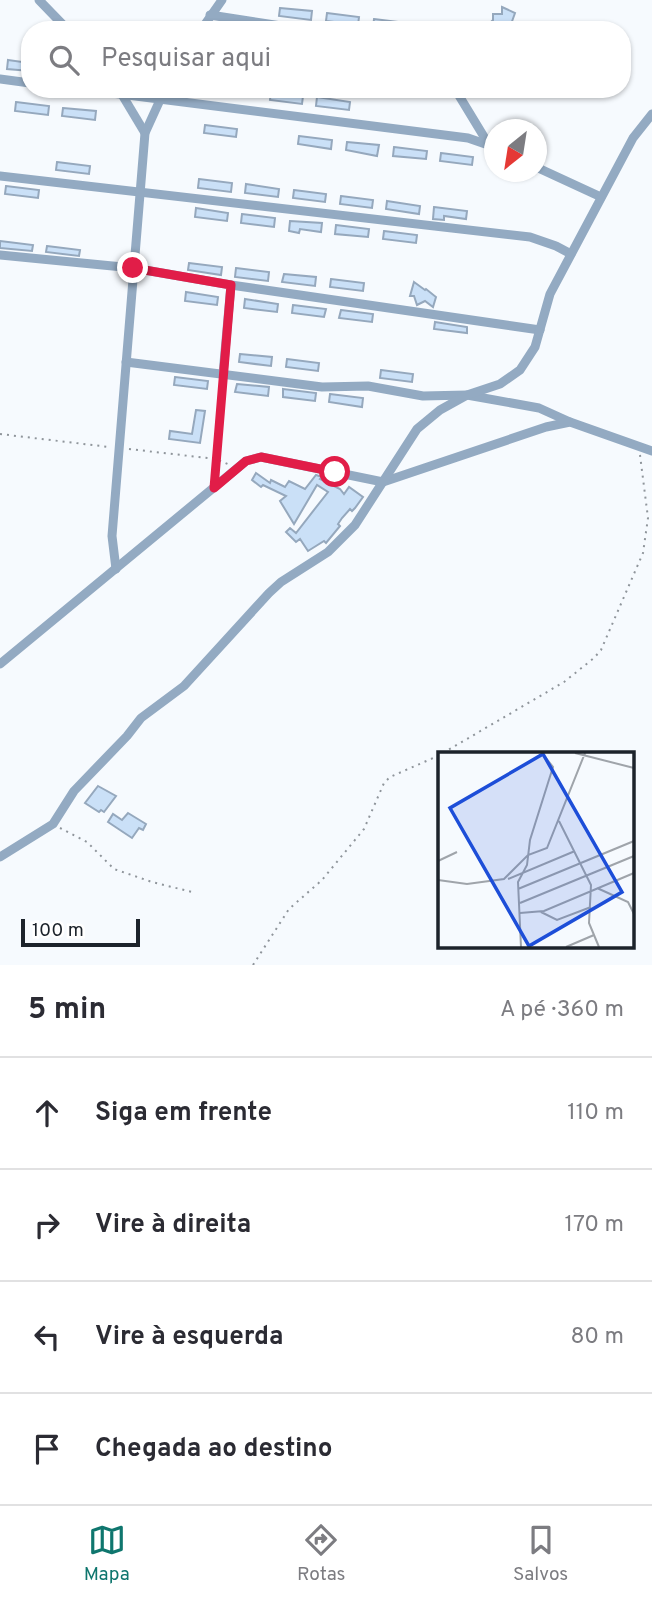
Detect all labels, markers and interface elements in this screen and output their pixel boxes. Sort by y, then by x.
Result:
search box [21,21,631,98]
icon: search [45,41,83,79]
text: Pesquisar aqui [101,43,271,76]
north arrow [484,119,547,182]
route end [117,252,148,283]
route start [319,456,350,487]
inset map [438,752,634,948]
scale bar [21,916,140,948]
text: 100 m [32,919,84,943]
text: 5 min [28,992,106,1029]
text: A pé · 360 m [500,996,624,1025]
icon: ahead [28,1094,66,1132]
text: Siga em frente [95,1097,272,1130]
text: 110 m [567,1099,624,1128]
icon: right [28,1206,66,1244]
text: Vire à direita [95,1209,251,1242]
text: 170 m [565,1211,624,1240]
icon: left [28,1318,66,1356]
text: Vire à esquerda [95,1321,283,1354]
text: 80 m [571,1323,624,1352]
icon: arrive [28,1430,66,1468]
text: Chegada ao destino [95,1433,332,1466]
tab: Mapa [84,1521,130,1587]
tab: Rotas [297,1521,346,1587]
tab: Salvos [513,1521,568,1587]

